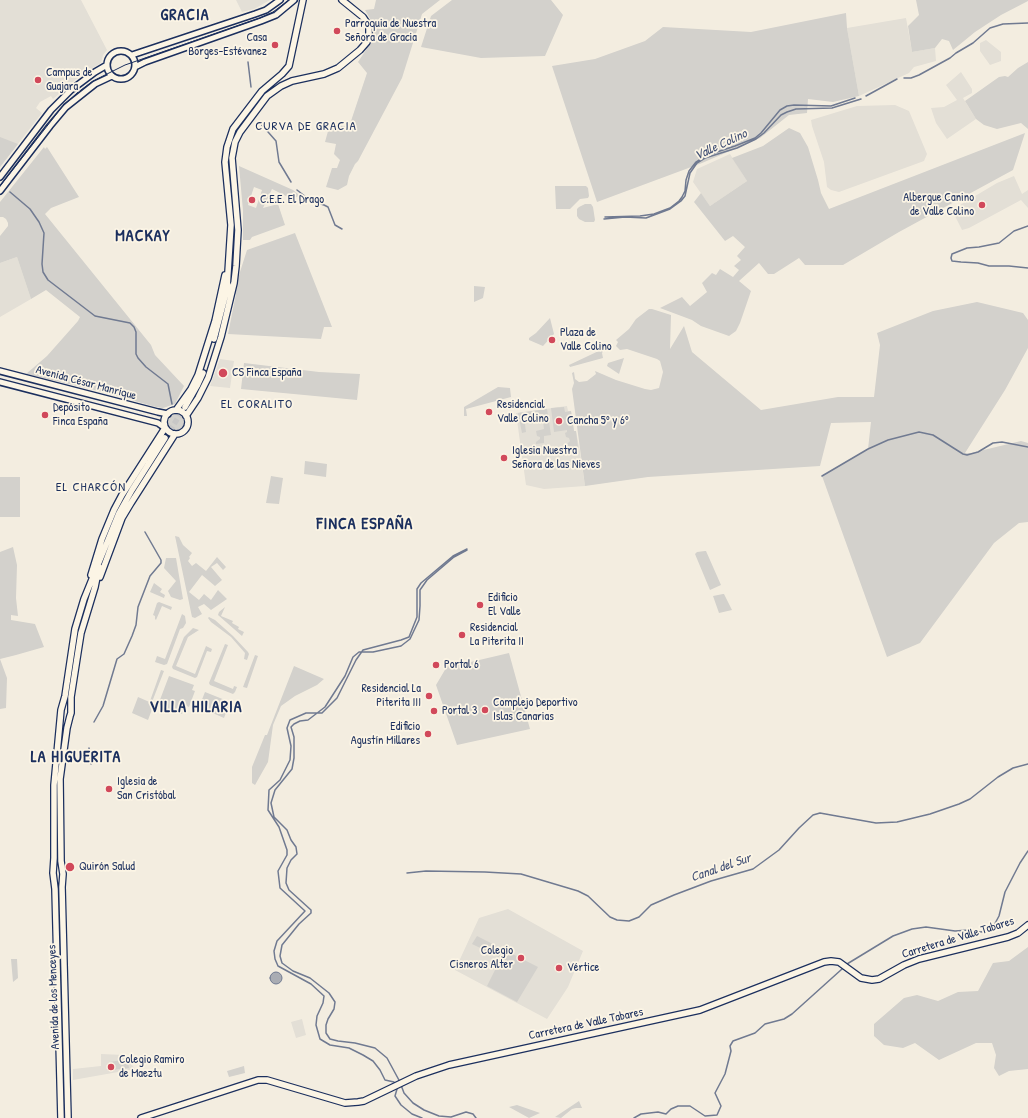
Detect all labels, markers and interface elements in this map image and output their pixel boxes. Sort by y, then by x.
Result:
district label: GRACIA [160,6,210,26]
place label: Parroquia de Nuestra Señora de Gracia [345,17,436,45]
marker: Parroquia de Nuestra Señora de Gracia [332,26,342,36]
place label: Casa Borges-Estévanez [188,31,267,59]
marker: Casa Borges-Estévanez [270,40,280,50]
place label: Campus de Guajara [46,66,92,94]
marker: Campus de Guajara [33,75,43,85]
district label: CURVA DE GRACIA [255,119,357,135]
water label: Valle Colino [692,126,750,164]
place label: Albergue Canino de Valle Colino [903,191,974,219]
place label: C.E.E. El Drago [260,193,324,207]
marker: C.E.E. El Drago [247,195,257,205]
marker: Albergue Canino de Valle Colino [977,200,987,210]
district label: MACKAY [115,227,171,247]
place label: Plaza de Valle Colino [560,326,612,354]
marker: Plaza de Valle Colino [547,335,557,345]
street label: Avenida César Manrique [34,363,138,403]
place label: CS Finca España [232,366,301,380]
marker: CS Finca España [217,367,229,379]
district label: EL CORALITO [221,397,293,413]
place label: Residencial Valle Colino [497,398,549,426]
place label: Depósito Finca España [53,401,108,429]
marker: Residencial Valle Colino [484,407,494,417]
marker: Depósito Finca España [40,410,50,420]
place label: Cancha 5º y 6º [567,414,628,428]
marker: Cancha 5º y 6º [554,416,564,426]
place label: Iglesia Nuestra Señora de las Nieves [512,444,600,472]
marker: Iglesia Nuestra Señora de las Nieves [499,453,509,463]
district label: EL CHARCÓN [56,480,126,496]
district label: FINCA ESPAÑA [317,515,413,535]
place label: Edificio El Valle [488,591,521,619]
marker: Edificio El Valle [475,600,485,610]
place label: Residencial La Piterita II [470,621,524,649]
marker: Residencial La Piterita II [457,630,467,640]
place label: Portal 6 [444,658,479,672]
marker: Portal 6 [431,660,441,670]
place label: Residencial La Piterita III [361,682,421,710]
marker: Residencial La Piterita III [424,691,434,701]
place label: Complejo Deportivo Islas Canarias [493,696,578,724]
district label: VILLA HILARIA [150,698,242,718]
place label: Portal 3 [442,704,477,718]
marker: Complejo Deportivo Islas Canarias [480,705,490,715]
marker: Portal 3 [429,706,439,716]
place label: Edificio Agustín Millares [351,720,420,748]
marker: Edificio Agustín Millares [423,729,433,739]
district label: LA HIGUERITA [31,748,121,768]
place label: Iglesia de San Cristóbal [117,775,176,803]
marker: Iglesia de San Cristóbal [104,784,114,794]
water label: Canal del Sur [689,850,753,886]
place label: Quirón Salud [79,860,135,874]
marker: Quirón Salud [64,861,76,873]
street label: Carretera de Valle Tabares [900,914,1016,962]
place label: Colegio Cisneros Alter [450,944,513,972]
street label: Avenida de los Menceyes [45,945,63,1049]
marker: Colegio Cisneros Alter [516,953,526,963]
place label: Vértice [567,961,599,975]
marker: Vértice [554,963,564,973]
street label: Carretera de Valle Tabares [527,1005,645,1043]
place label: Colegio Ramiro de Maeztu [119,1053,184,1081]
marker: Colegio Ramiro de Maeztu [106,1062,116,1072]

